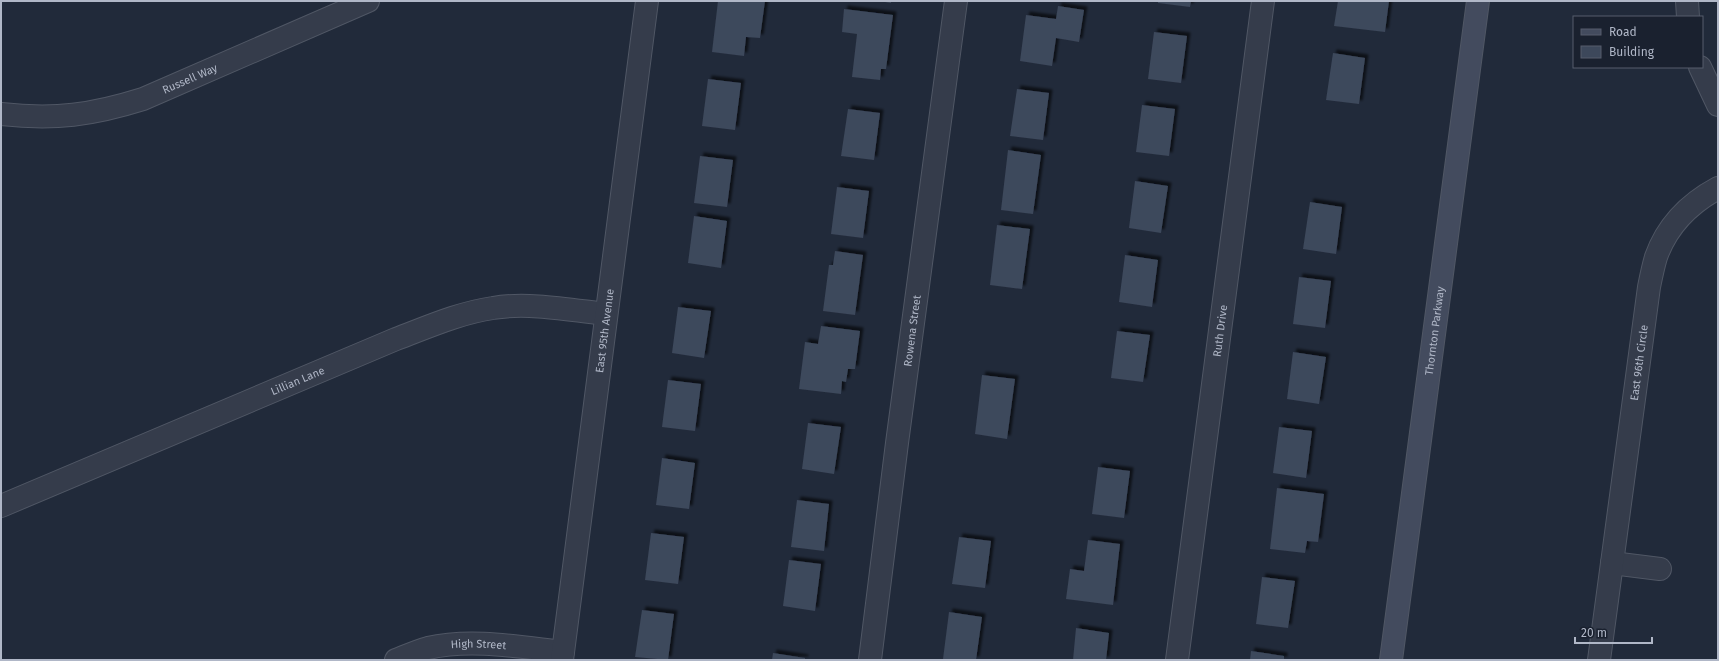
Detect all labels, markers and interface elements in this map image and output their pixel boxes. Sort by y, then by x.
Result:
legend [1573,16,1703,68]
text: Road [1609,25,1637,39]
text: Building [1609,45,1655,59]
street label: Russell Way [160,61,220,97]
street label: Thornton Parkway [1423,285,1447,376]
street label: East 95th Avenue [593,288,617,374]
street label: Rowena Street [901,294,924,367]
street label: Ruth Drive [1211,304,1230,358]
street label: East 96th Circle [1628,324,1651,401]
street label: Lillian Lane [269,364,327,398]
scale bar [1575,619,1652,645]
text: 20 m [1581,626,1607,640]
street label: High Street [450,637,507,652]

